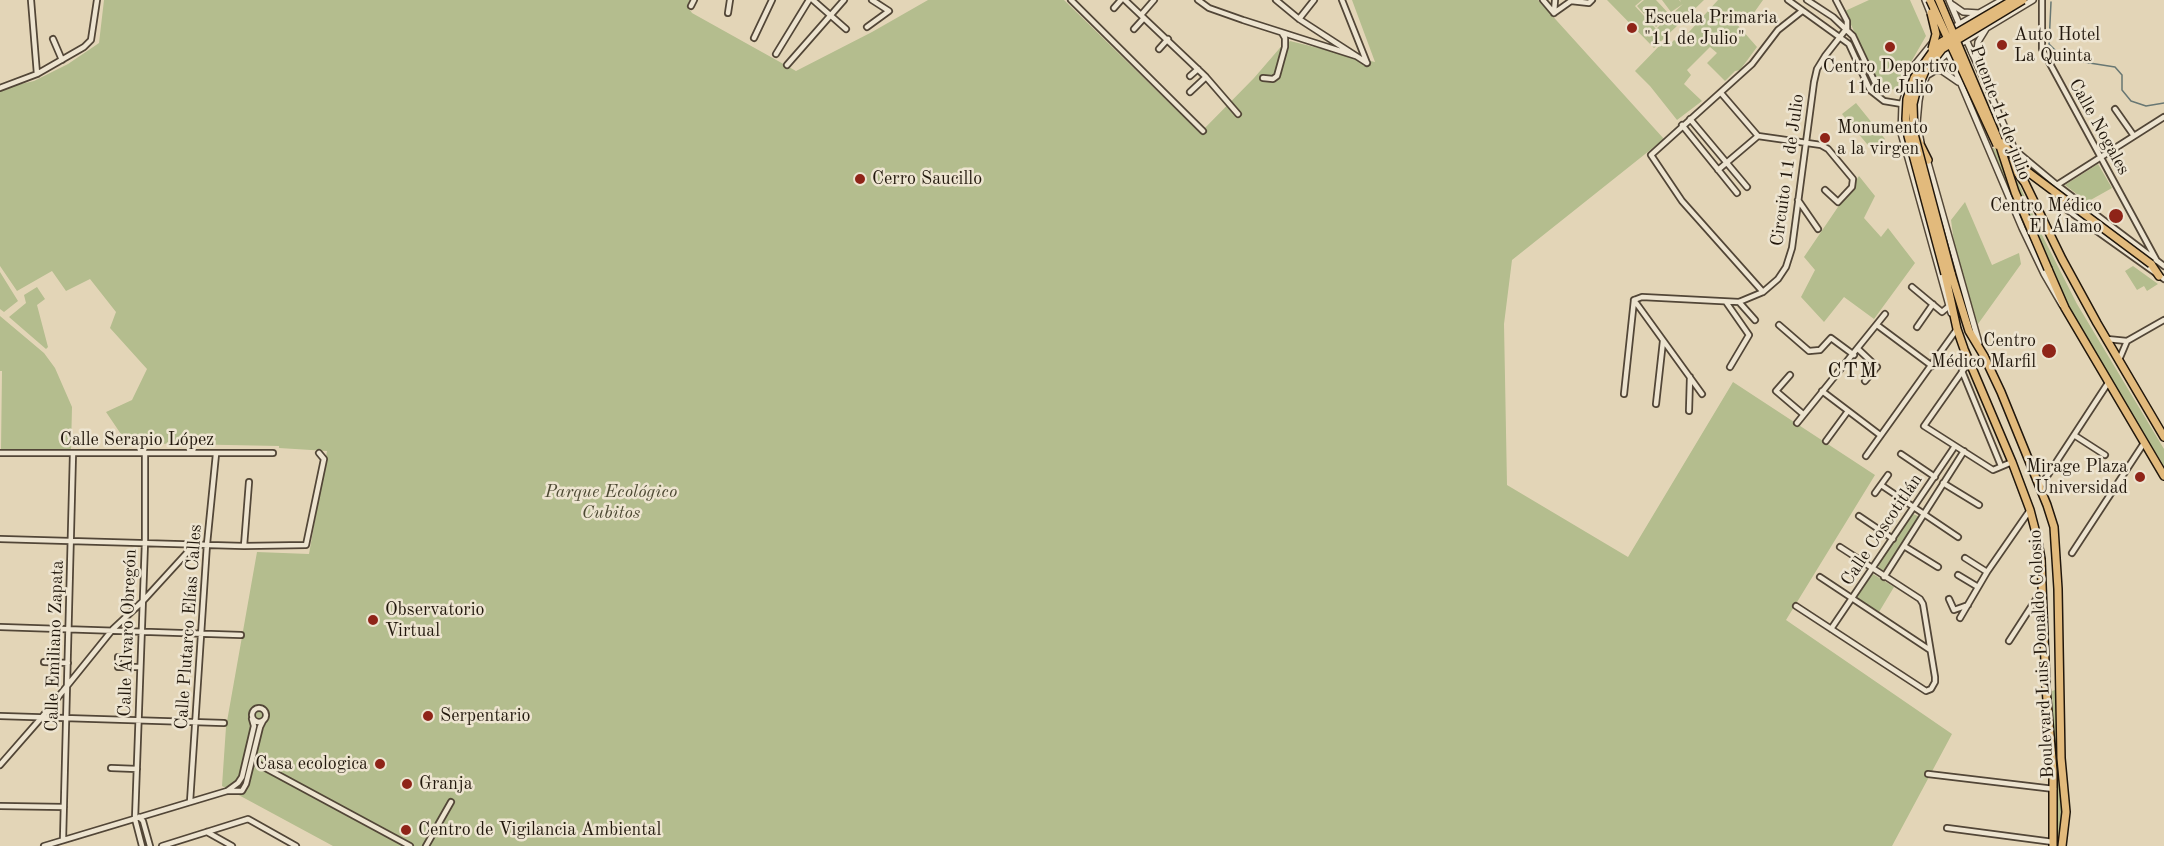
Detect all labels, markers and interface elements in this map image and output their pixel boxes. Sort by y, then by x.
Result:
place label: Escuela Primaria "11 de Julio" [1644,7,1778,50]
marker: Escuela Primaria "11 de Julio" [1625,21,1639,35]
place label: Auto Hotel La Quinta [2014,24,2100,66]
marker: Auto Hotel La Quinta [1995,38,2009,52]
marker: Centro Deportivo 11 de Julio [1883,40,1897,54]
street label: Puente 11 de julio [1964,43,2036,183]
place label: Centro Deportivo 11 de Julio [1823,56,1957,98]
street label: Calle Nogales [2064,75,2134,179]
street label: Circuito 11 de Julio [1767,92,1809,248]
place label: Monumento a la virgen [1837,117,1928,160]
marker: Monumento a la virgen [1818,131,1832,145]
place label: Cerro Saucillo [872,168,982,190]
marker: Cerro Saucillo [853,172,867,186]
place label: Centro Médico El Álamo [1990,195,2102,238]
marker: Centro Médico El Álamo [2107,207,2125,225]
place label: Centro Médico Marfil [1931,330,2036,372]
marker: Centro Médico Marfil [2040,342,2058,360]
district label: CTM [1827,358,1879,384]
street label: Calle Serapio López [60,429,214,451]
place label: Mirage Plaza Universidad [2026,456,2128,498]
street label: Calle Coscotitlán [1837,470,1927,590]
marker: Mirage Plaza Universidad [2133,470,2147,484]
park label: Parque Ecológico Cubitos [545,481,677,524]
street label: Calle Plutarco Elías Calles [171,524,207,730]
street label: Boulevard Luis Donaldo Colosio [2025,529,2059,779]
street label: Calle Álvaro Obregón [114,549,142,717]
street label: Calle Emiliano Zapata [41,560,69,732]
place label: Observatorio Virtual [385,599,485,642]
marker: Observatorio Virtual [366,613,380,627]
place label: Serpentario [440,705,531,727]
marker: Serpentario [421,709,435,723]
place label: Casa ecologica [255,753,368,775]
marker: Casa ecologica [373,757,387,771]
place label: Granja [419,773,473,795]
marker: Granja [400,777,414,791]
place label: Centro de Vigilancia Ambiental [418,819,661,841]
marker: Centro de Vigilancia Ambiental [399,823,413,837]

